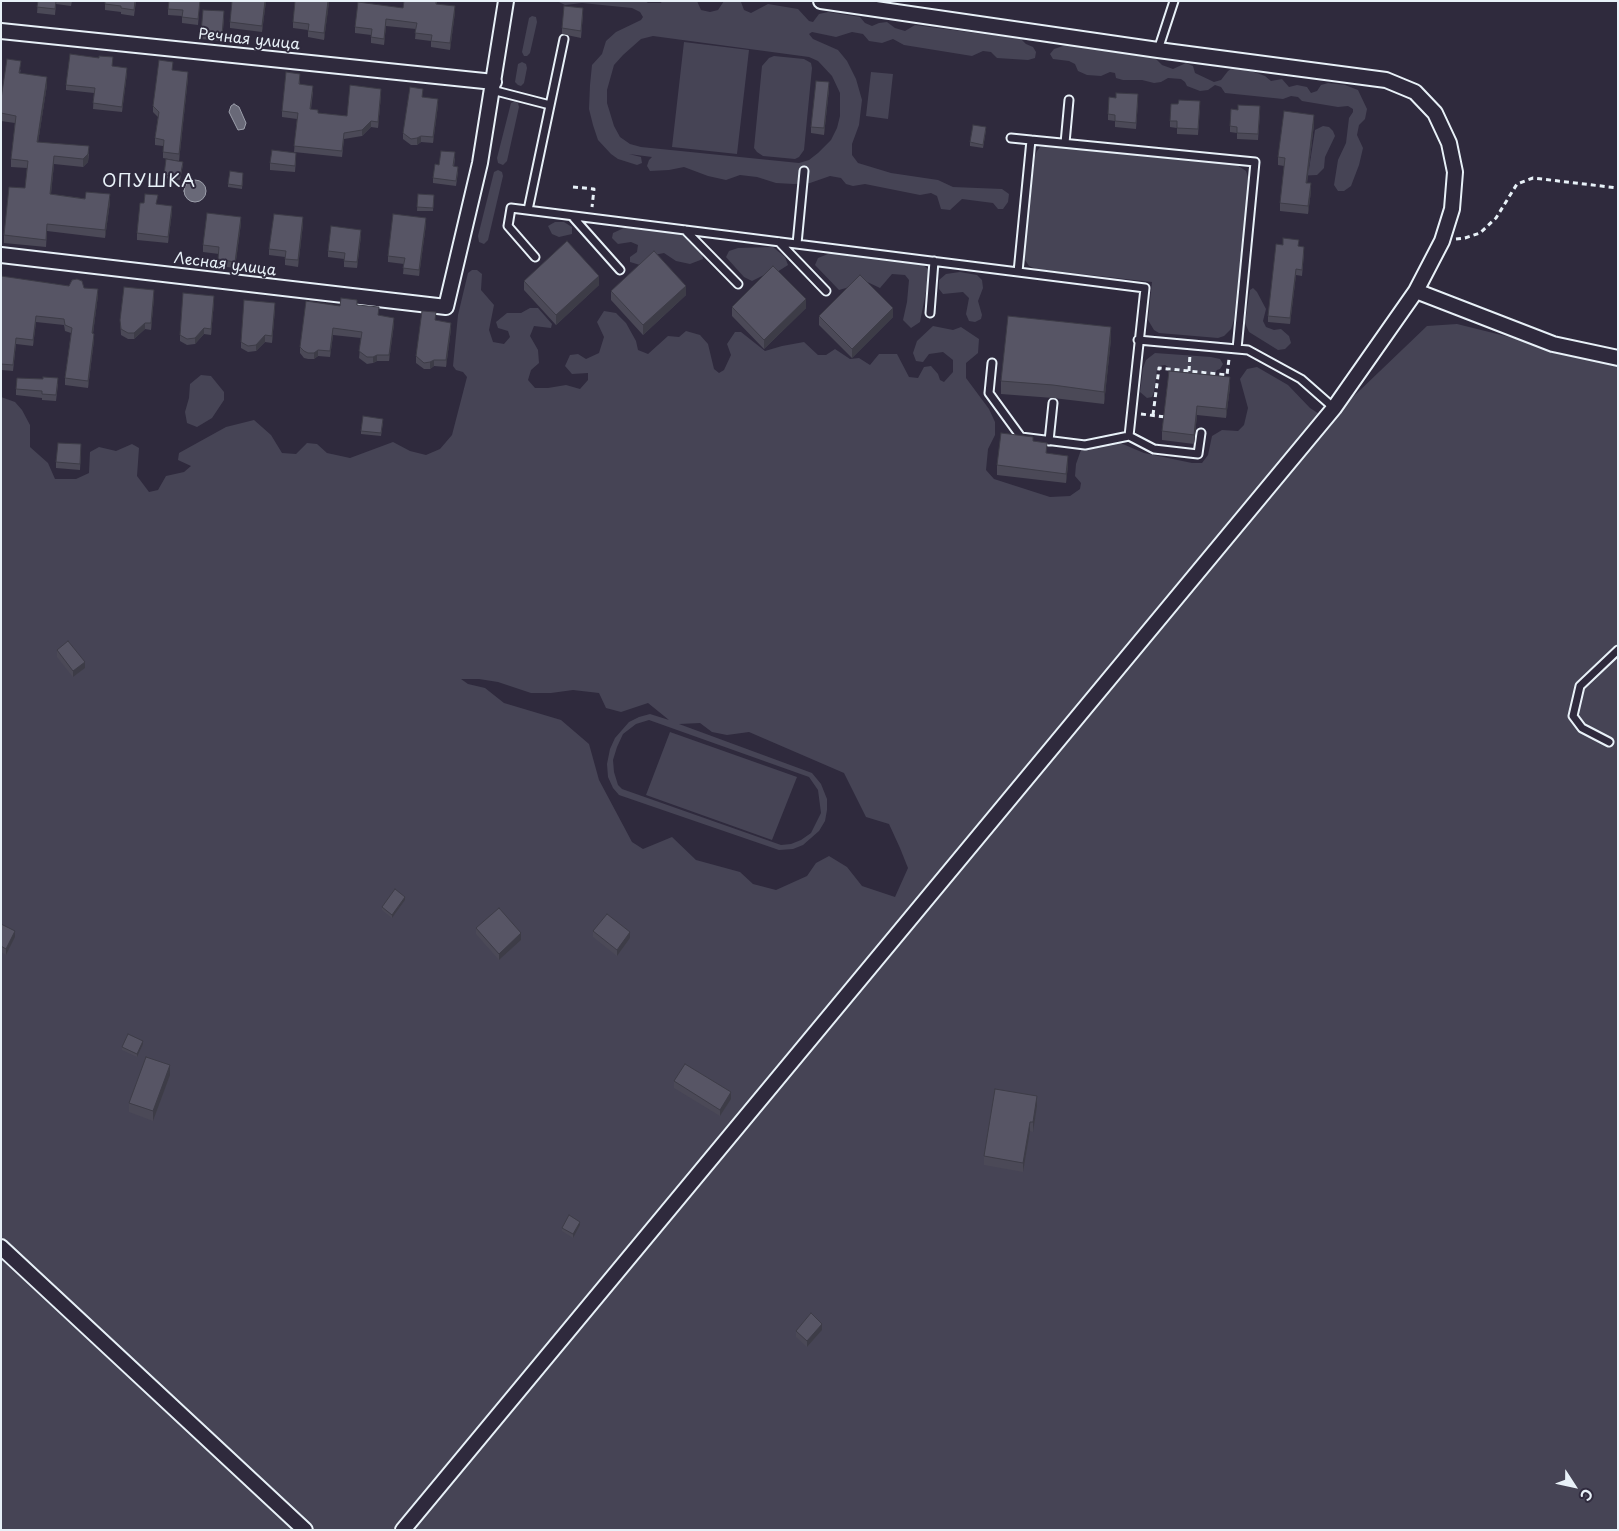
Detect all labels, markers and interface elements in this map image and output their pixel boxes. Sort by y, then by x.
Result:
street label: Речная улица [197,26,301,54]
district label: ОПУШКА [102,171,196,193]
street label: Лесная улица [173,250,277,280]
north arrow [1549,1461,1599,1511]
text: С [1575,1485,1598,1505]

